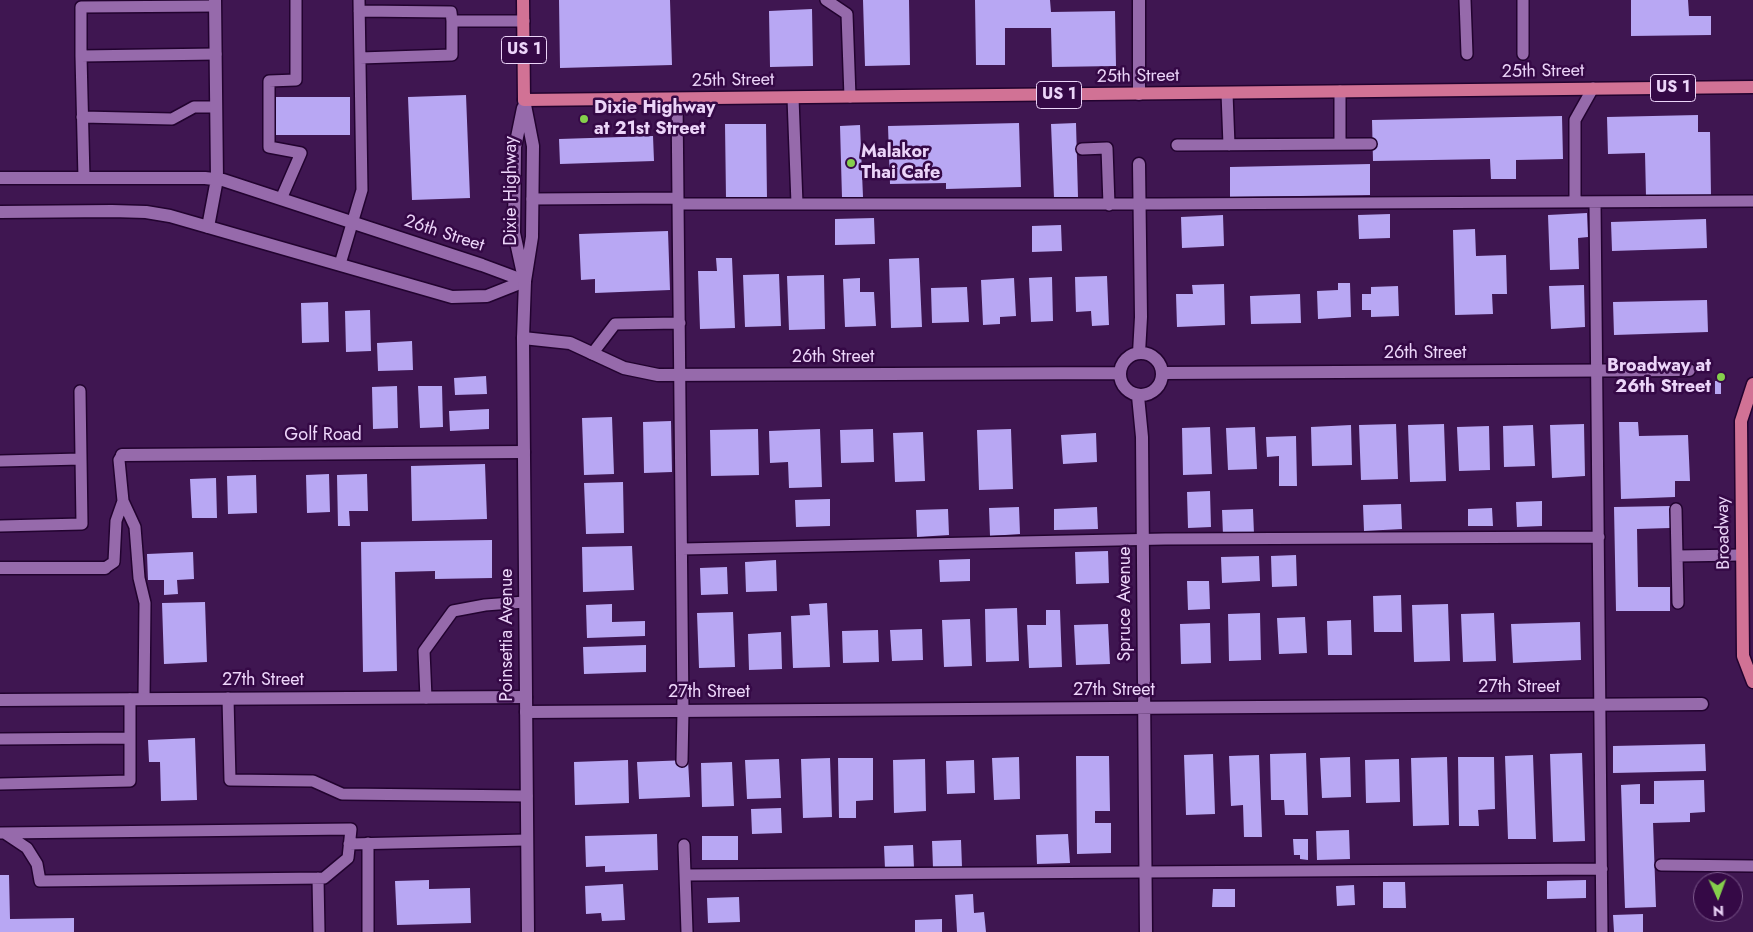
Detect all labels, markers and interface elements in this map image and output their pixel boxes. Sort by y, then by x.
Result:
road number: US 1 [502,36,546,64]
street label: 25th Street [1502,60,1584,84]
street label: 25th Street [1097,65,1179,89]
street label: 25th Street [692,69,774,93]
road number: US 1 [1650,75,1696,102]
road number: US 1 [1036,82,1082,108]
place label: Dixie Highway at 21st Street [594,98,715,140]
marker: Dixie Highway at 21st Street [578,113,590,125]
street label: Dixie Highway [501,136,523,246]
place label: Malakor Thai Cafe [861,142,940,184]
marker: Malakor Thai Cafe [845,157,857,169]
street label: 26th Street [401,211,487,257]
street label: 26th Street [1384,343,1466,365]
street label: 26th Street [792,347,874,369]
place label: Broadway at 26th Street [1607,356,1711,398]
marker: Broadway at 26th Street [1715,371,1727,383]
street label: Golf Road [284,425,362,447]
street label: Broadway [1713,496,1735,570]
street label: Spruce Avenue [1115,546,1137,662]
street label: Poinsettia Avenue [497,568,519,702]
street label: 27th Street [222,670,304,692]
street label: 27th Street [1478,677,1560,699]
street label: 27th Street [1073,680,1155,702]
street label: 27th Street [668,682,750,704]
north arrow [1693,872,1743,922]
text: N [1713,901,1724,921]

